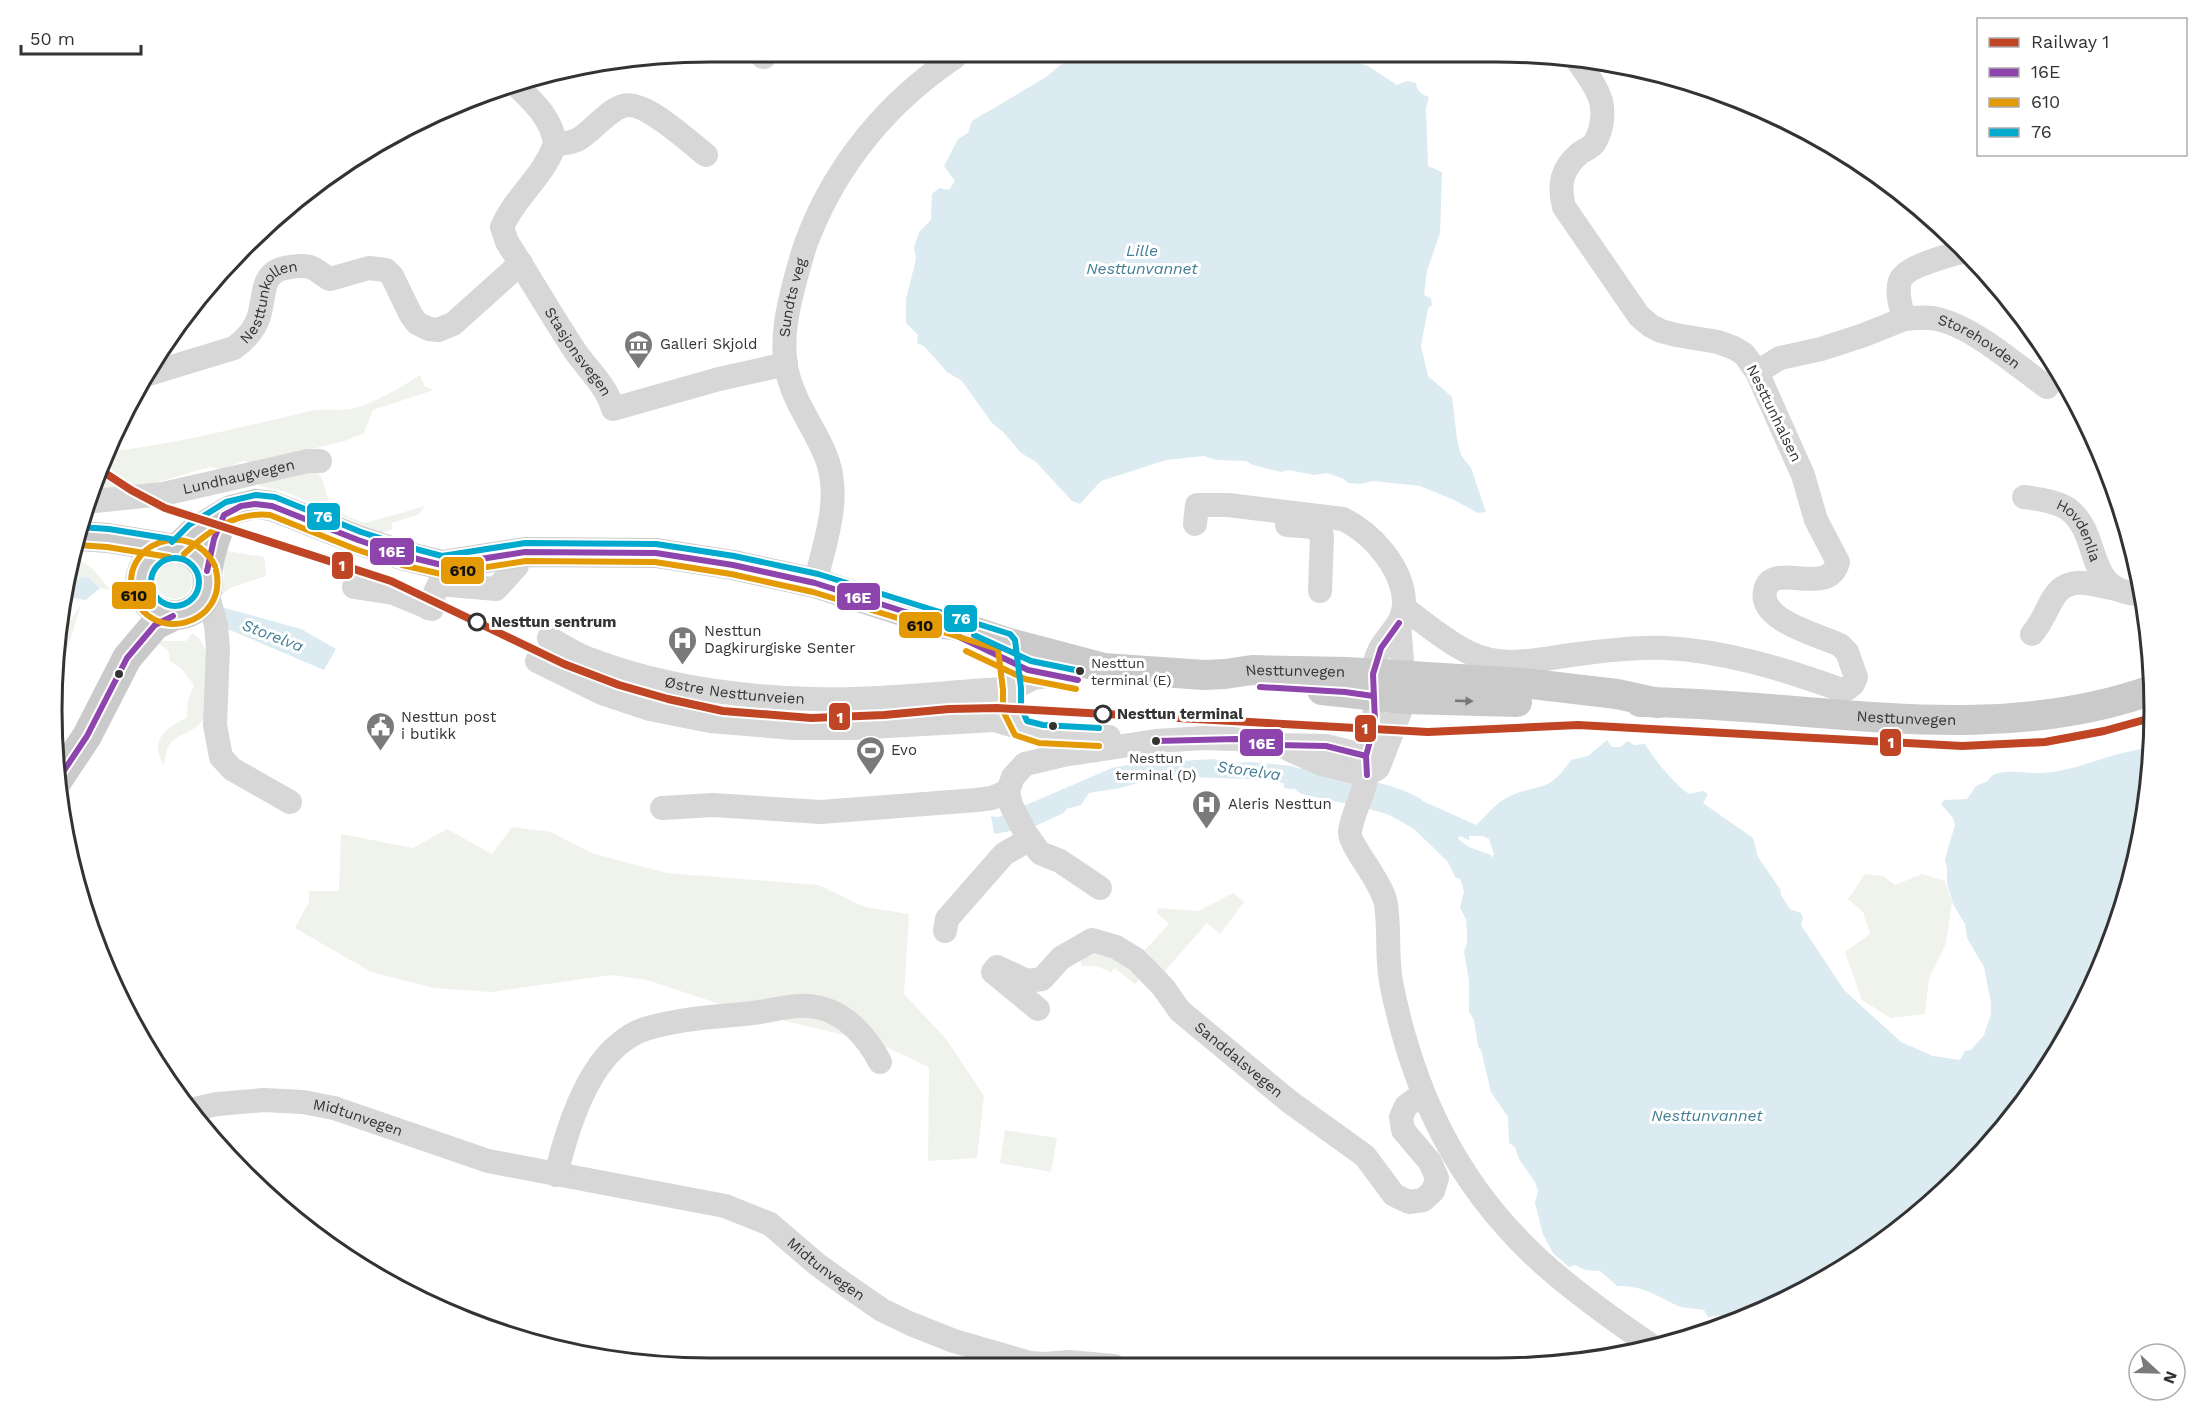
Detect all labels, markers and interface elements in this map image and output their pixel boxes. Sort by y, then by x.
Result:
scale bar [21,18,141,56]
legend [1977,18,2187,156]
text: 50 m [30,28,75,49]
text: Railway 1 [2031,31,2109,52]
text: 16E [2031,61,2060,82]
text: 610 [2031,91,2060,112]
text: 76 [2031,121,2052,142]
water label: Lille Nesttunvannet [1086,241,1198,278]
street label: Sundts veg [776,256,810,338]
street label: Nesttunkollen [236,257,299,348]
street label: Stasjonsvegen [541,304,615,399]
street label: Storehovden [1936,311,2024,373]
museum icon: Galleri Skjold [623,328,655,370]
place label: Galleri Skjold [660,335,758,353]
street label: Nesttunhalsen [1743,362,1805,464]
street label: Lundhaugvegen [181,455,296,498]
street label: Hovdenlia [2054,495,2105,565]
line badge: 76 [306,502,341,531]
text: 76 [313,507,333,526]
line badge: 16E [369,537,415,566]
text: 16E [379,542,405,561]
line badge: 1 [331,551,354,580]
text: 1 [339,556,345,575]
line badge: 610 [440,556,485,585]
text: 610 [450,561,476,580]
line badge: 610 [111,581,157,610]
line badge: 16E [836,582,881,611]
text: 610 [121,586,147,605]
text: 16E [845,588,871,607]
line badge: 76 [943,604,978,633]
text: 76 [951,609,971,628]
line badge: 610 [898,611,943,639]
marker: Nesttun sentrum [468,613,486,631]
place label: Nesttun sentrum [491,613,616,631]
water label: Storelva [240,615,306,656]
text: 610 [907,616,933,635]
place label: Nesttun Dagkirurgiske Senter [704,622,855,657]
hospital icon: Nesttun Dagkirurgiske Senter [667,624,699,666]
place label: Nesttun terminal (E) [1091,655,1172,688]
street label: Nesttunvegen [1244,660,1345,681]
marker: Nesttun terminal (E) [1074,665,1086,677]
unlabelled marker [113,668,125,680]
street label: Østre Nesttunveien [663,673,805,708]
one-way arrow [1454,697,1473,706]
line badge: 1 [828,702,851,731]
marker: Nesttun terminal [1094,705,1112,723]
place label: Nesttun terminal [1117,705,1243,723]
street label: Nesttunvegen [1856,707,1956,729]
place label: Nesttun post i butikk [401,708,497,743]
text: 1 [837,708,843,727]
public building icon: Nesttun post i butikk [364,710,396,752]
line badge: 1 [1354,714,1377,743]
text: 1 [1362,719,1368,738]
unlabelled marker [1047,720,1059,732]
line badge: 16E [1239,728,1284,757]
line badge: 1 [1879,728,1902,757]
text: 1 [1888,733,1894,752]
sports icon: Evo [854,734,886,776]
text: 16E [1249,734,1275,753]
marker: Nesttun terminal (D) [1150,735,1162,747]
place label: Evo [891,741,917,759]
place label: Nesttun terminal (D) [1115,750,1197,783]
water label: Storelva [1216,757,1282,784]
hospital icon: Aleris Nesttun [1191,788,1223,830]
place label: Aleris Nesttun [1228,795,1332,813]
street label: Sanddalsvegen [1191,1018,1287,1101]
street label: Midtunvegen [312,1095,405,1140]
water label: Nesttunvannet [1651,1106,1763,1125]
street label: Midtunvegen [783,1234,868,1305]
north arrow [2127,1342,2187,1402]
text: N [2159,1368,2181,1386]

